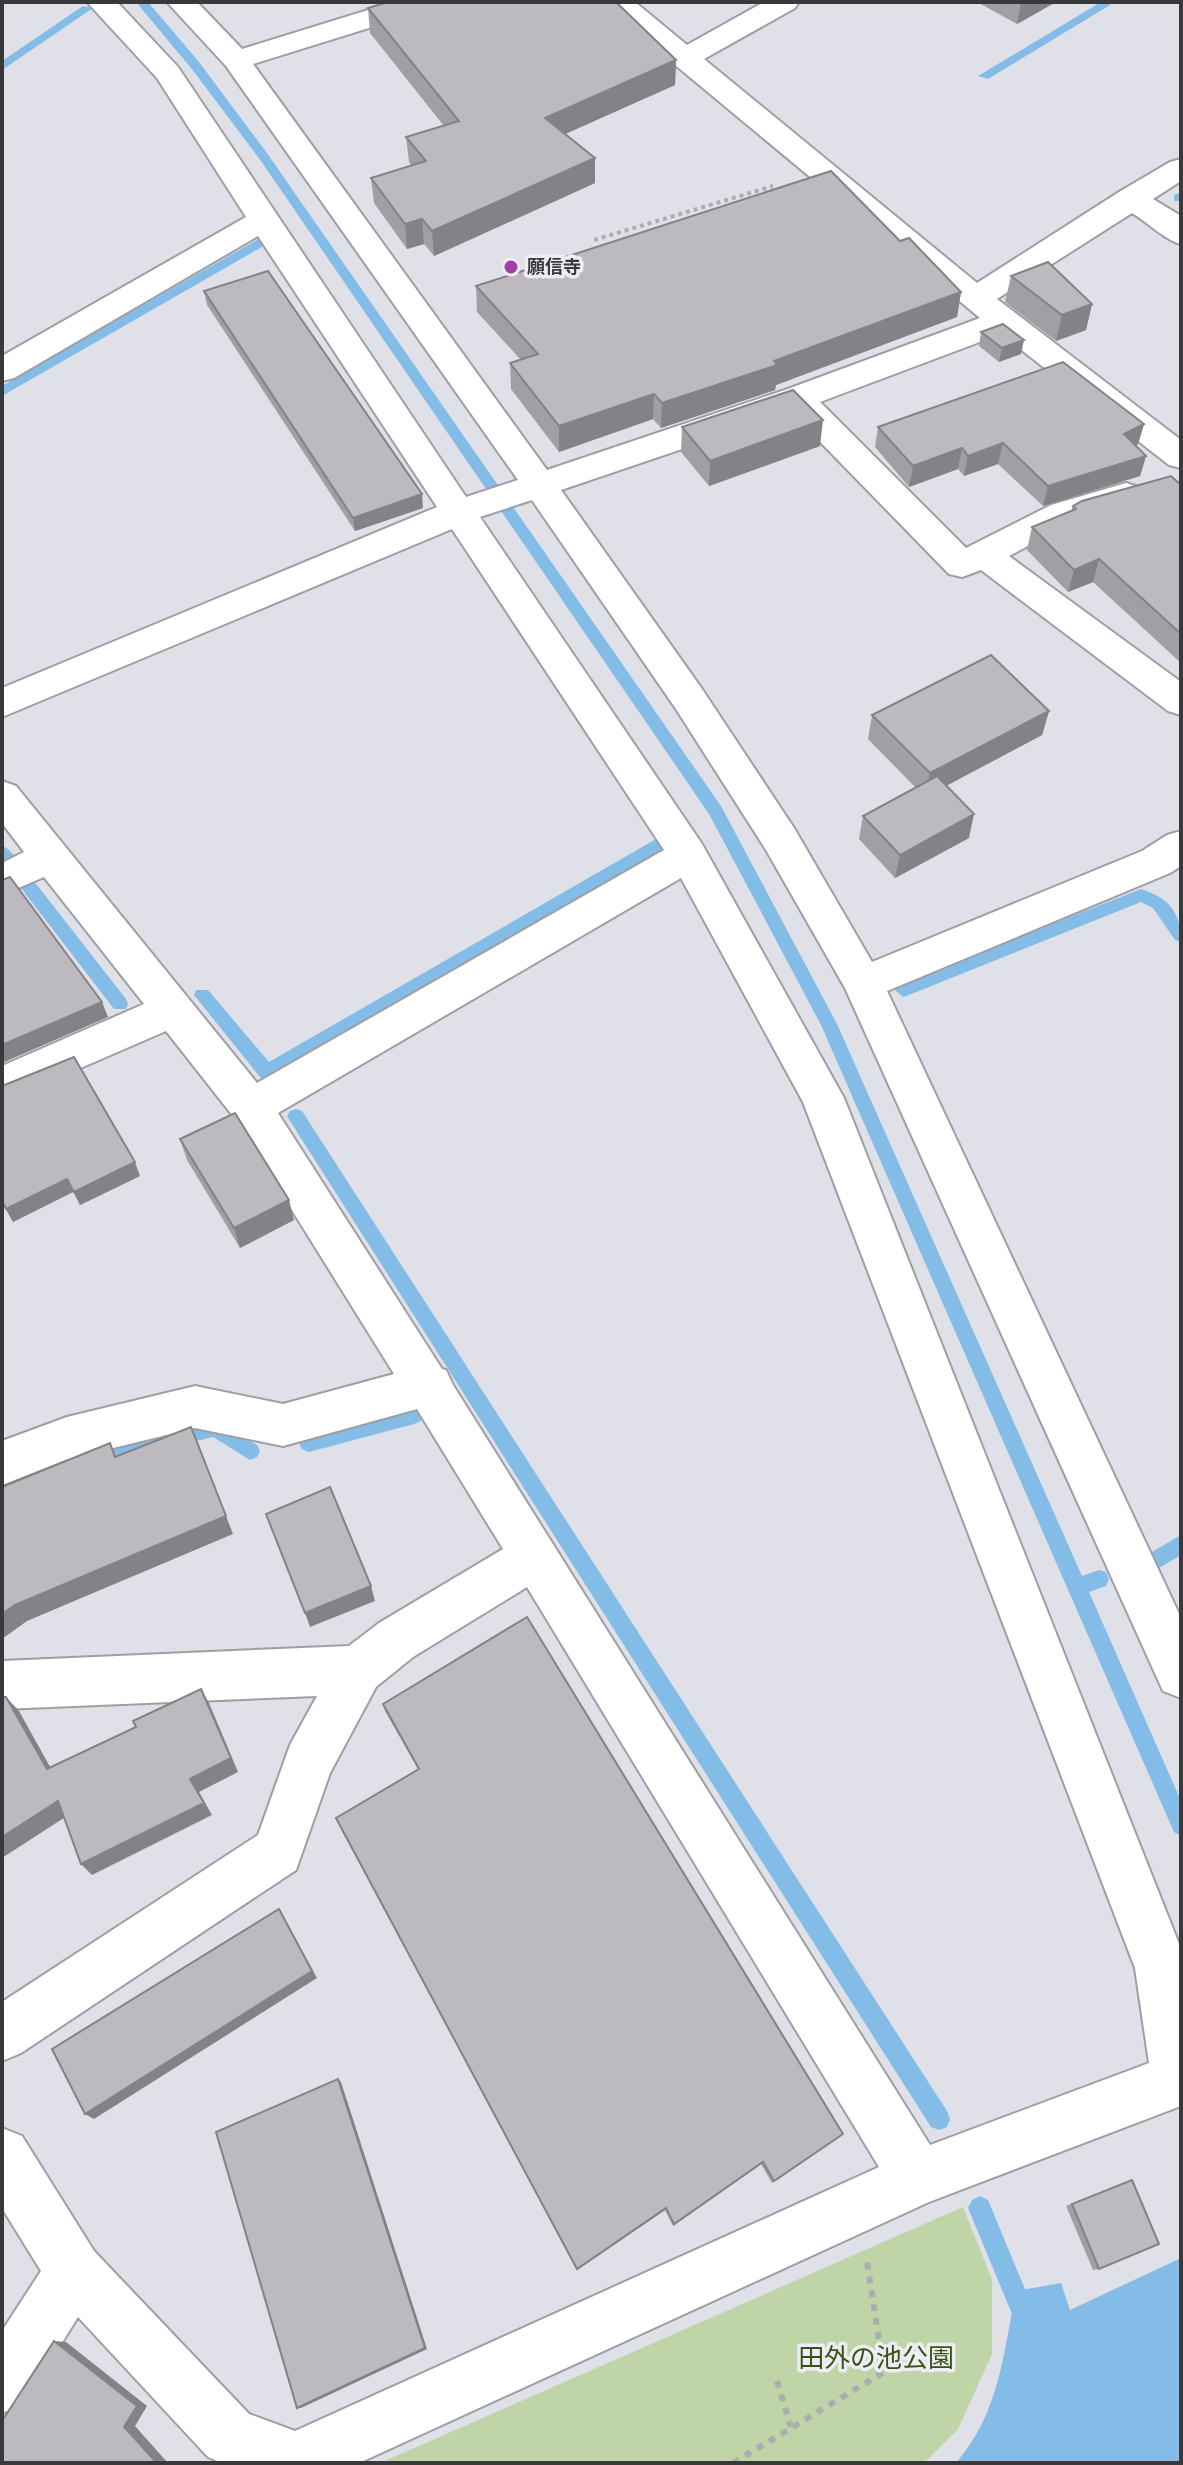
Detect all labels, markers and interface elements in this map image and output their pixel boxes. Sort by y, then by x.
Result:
place label: 願信寺 [527,256,581,278]
marker: 願信寺 [502,258,520,276]
park label: 田外の池公園 [798,2343,954,2374]

